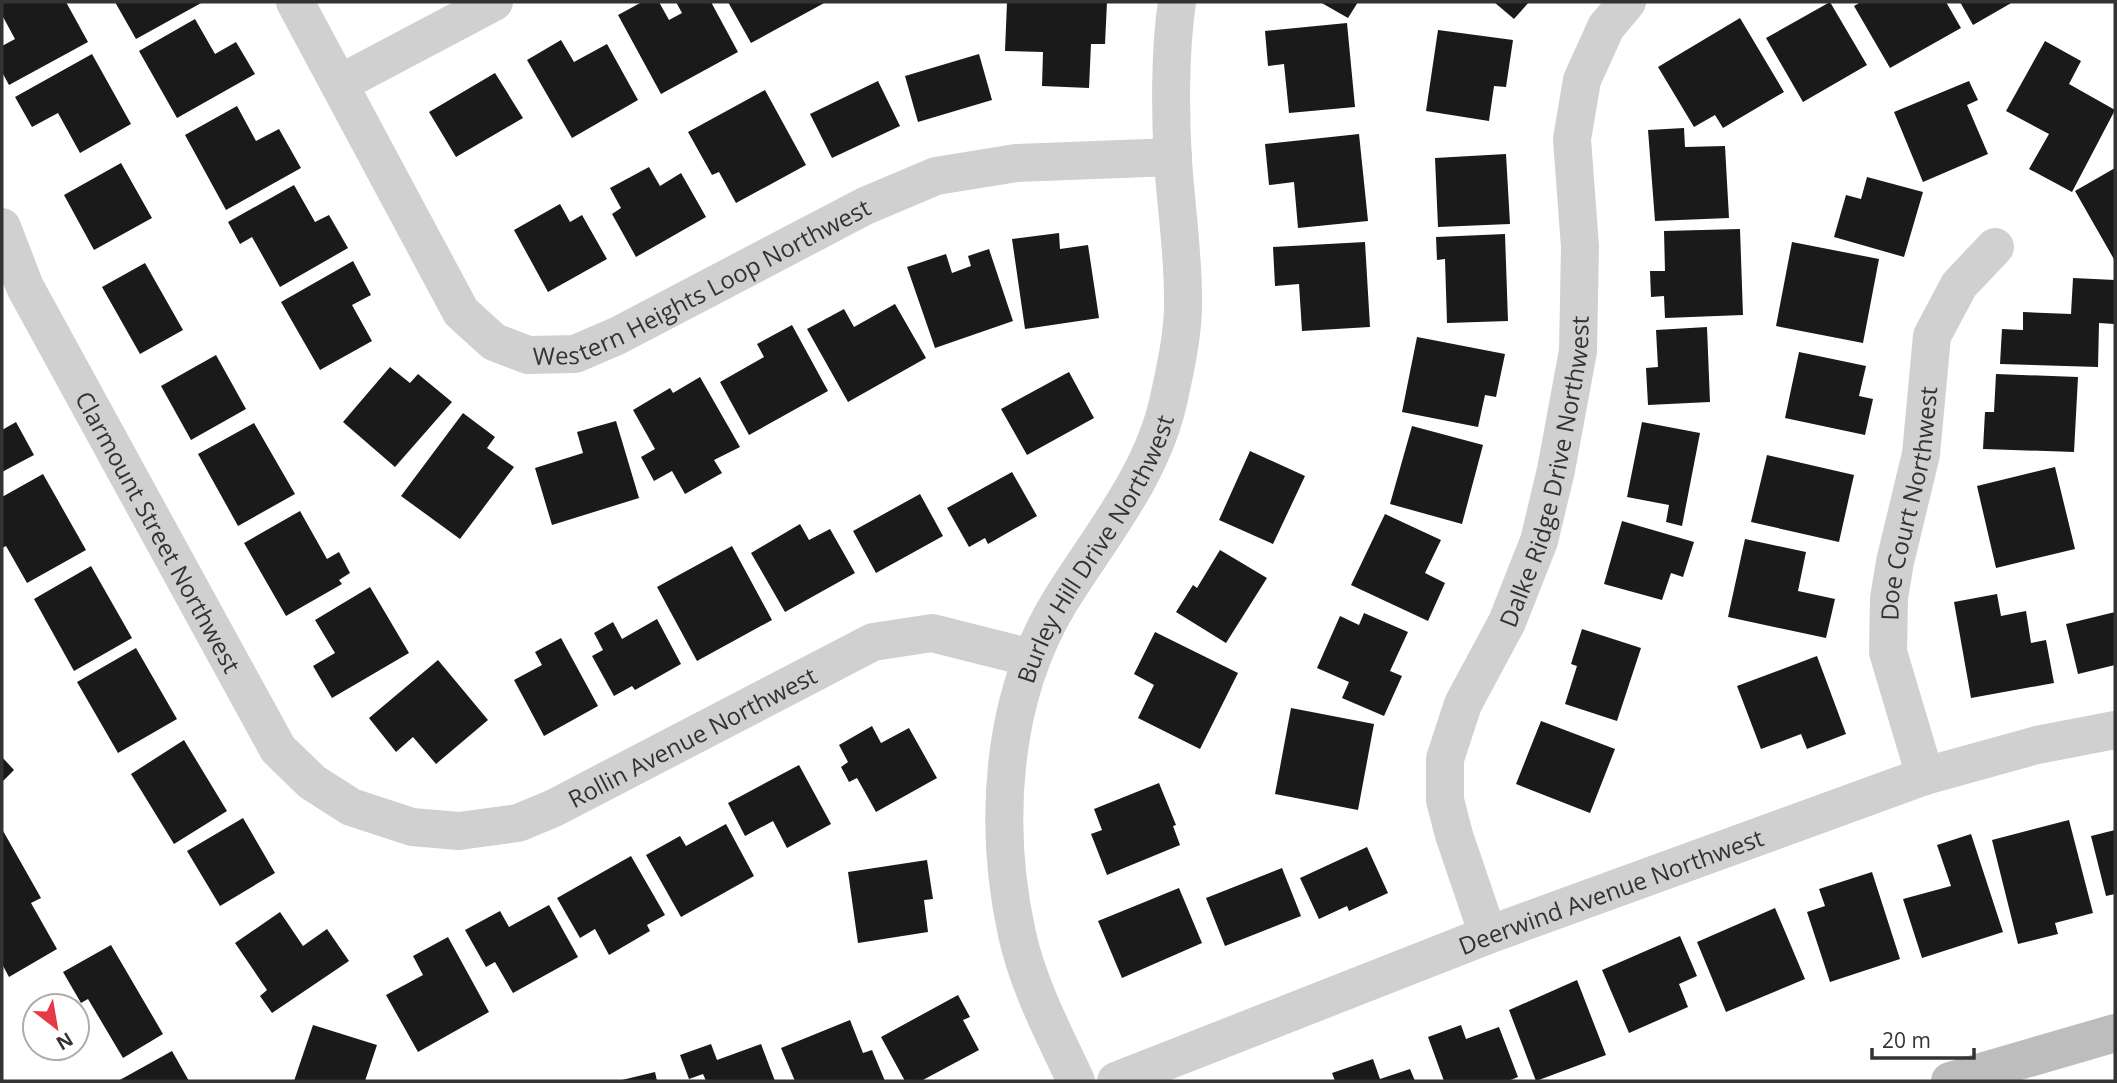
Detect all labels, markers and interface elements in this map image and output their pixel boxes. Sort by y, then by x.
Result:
street label: Western Heights Loop Northwest [532,190,876,371]
street label: Dalke Ridge Drive Northwest [1490,315,1595,632]
street label: Clarmount Street Northwest [68,385,249,678]
street label: Doe Court Northwest [1872,385,1944,621]
street label: Burley Hill Drive Northwest [1008,411,1181,687]
street label: Rollin Avenue Northwest [562,658,822,815]
street label: Deerwind Avenue Northwest [1453,820,1767,962]
north arrow [21,992,91,1062]
scale bar [1872,1016,1974,1060]
text: N [51,1026,78,1057]
text: 20 m [1882,1026,1931,1054]

